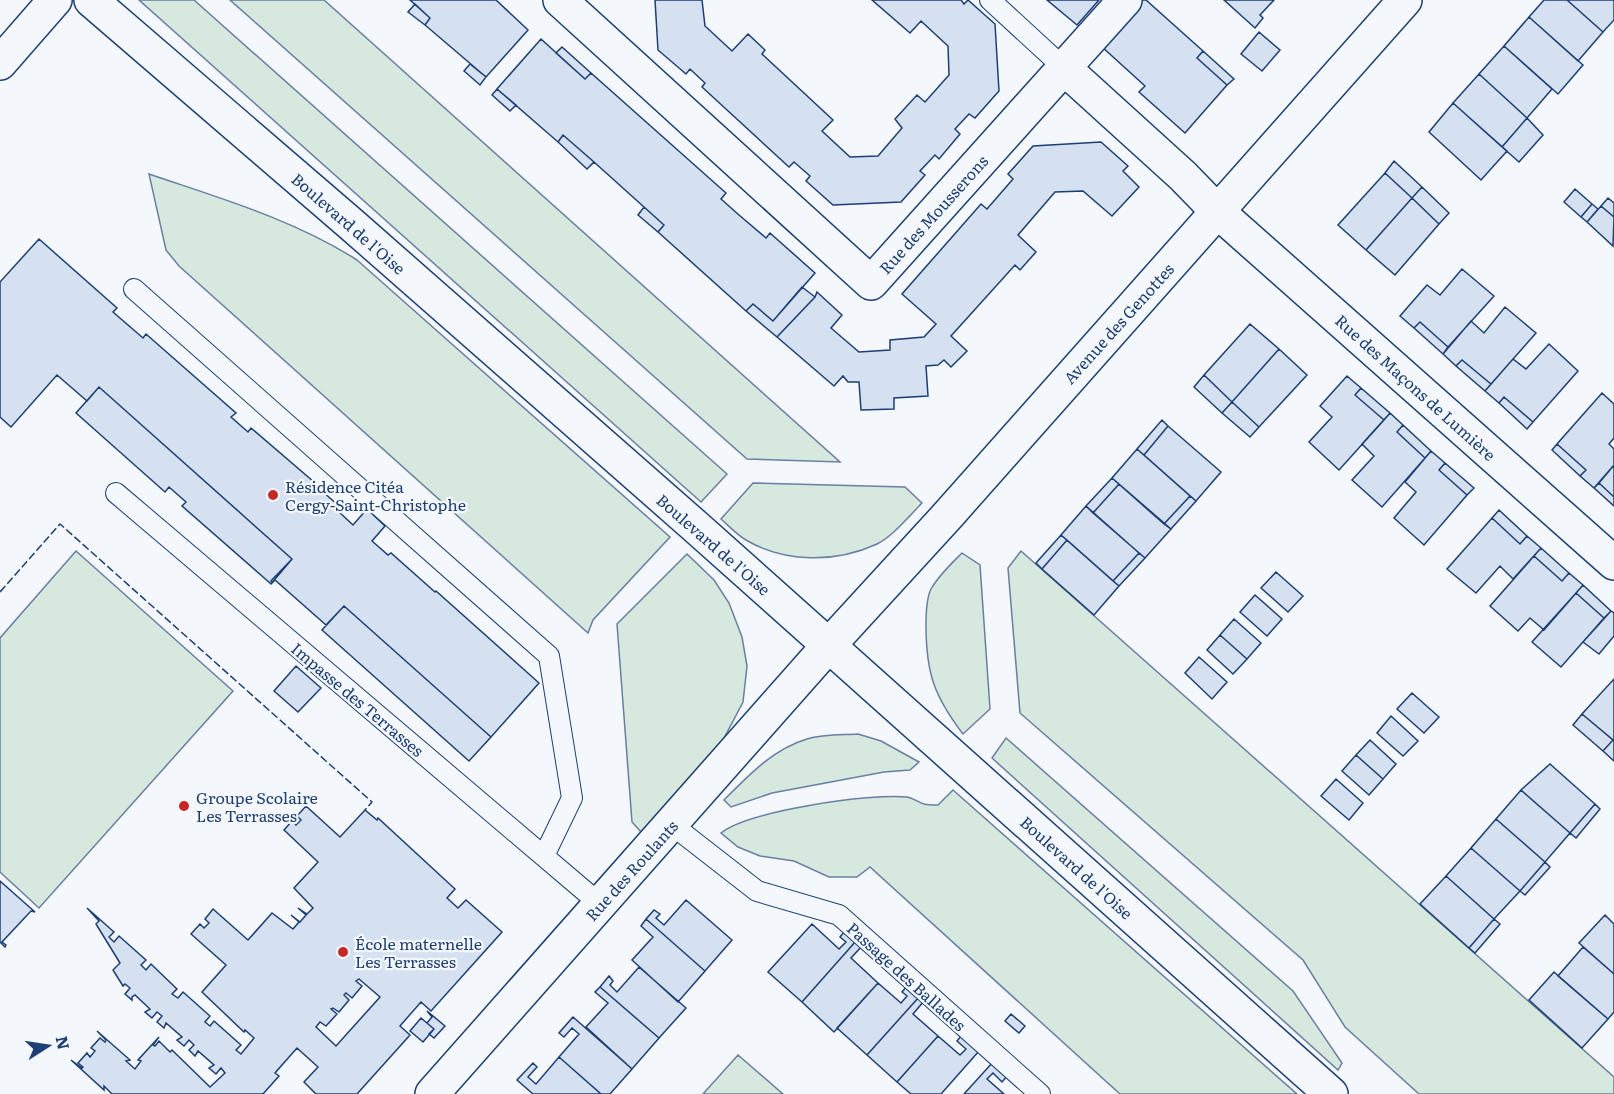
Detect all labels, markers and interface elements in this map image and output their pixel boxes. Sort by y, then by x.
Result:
street label: Rue des Mousserons [873,149,993,279]
street label: Boulevard de l'Oise [287,167,411,279]
street label: Avenue des Genottes [1057,257,1179,389]
street label: Rue des Maçons de Lumière [1330,308,1502,466]
place label: Résidence Citéa Cergy-Saint-Christophe [285,474,466,516]
marker: Résidence Citéa Cergy-Saint-Christophe [266,488,280,502]
street label: Boulevard de l'Oise [652,488,776,600]
street label: Impasse des Terrasses [287,636,429,762]
place label: Groupe Scolaire Les Terrasses [196,785,318,827]
marker: Groupe Scolaire Les Terrasses [177,799,191,813]
street label: Boulevard de l'Oise [1015,810,1139,924]
street label: Rue des Roulants [579,814,683,926]
street label: Passage des Ballades [842,916,972,1036]
place label: École maternelle Les Terrasses [355,931,482,973]
marker: École maternelle Les Terrasses [336,945,350,959]
north arrow [18,1016,78,1076]
text: N [51,1034,77,1052]

